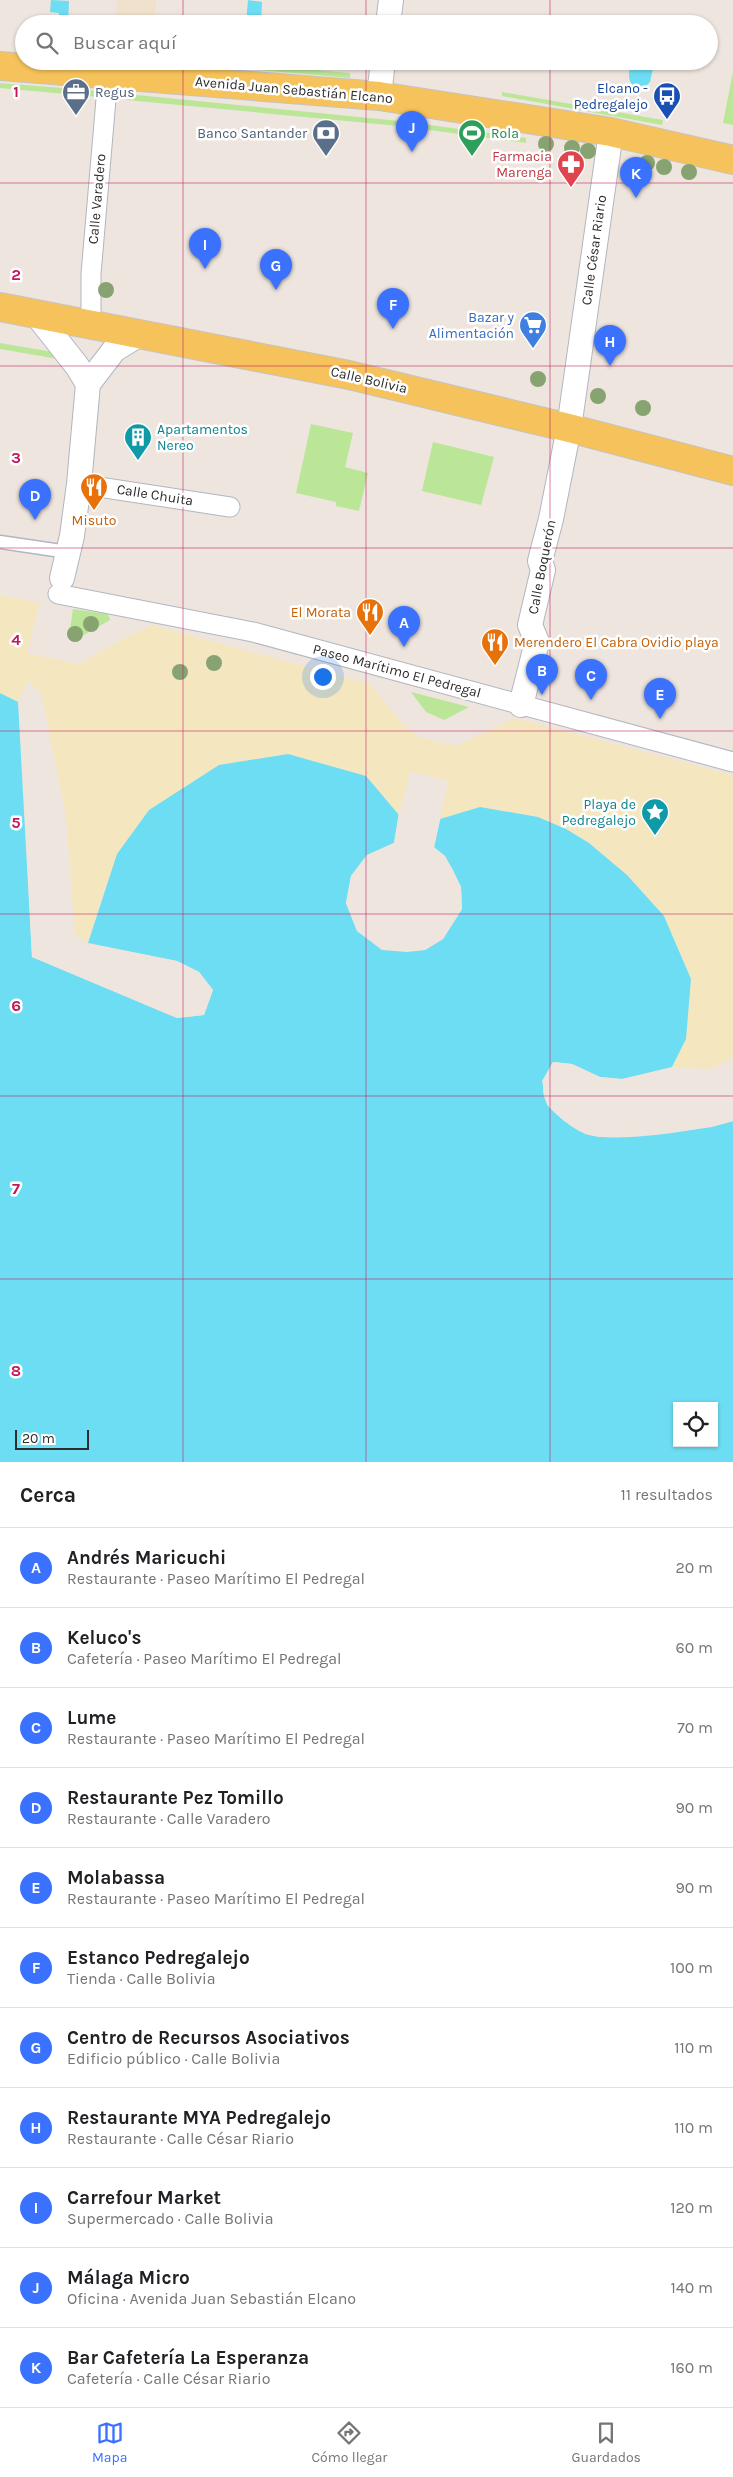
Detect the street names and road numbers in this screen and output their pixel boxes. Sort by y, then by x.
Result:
street label: Avenida Juan Sebastián Elcano [195,73,393,107]
street label: Calle Varadero [85,153,109,245]
street label: Calle César Riario [578,194,610,306]
street label: Calle Bolivia [329,363,409,397]
street label: Calle Chuita [115,481,195,509]
street label: Calle Boquerón [524,518,560,616]
street label: Paseo Marítimo El Pedregal [311,640,483,702]

